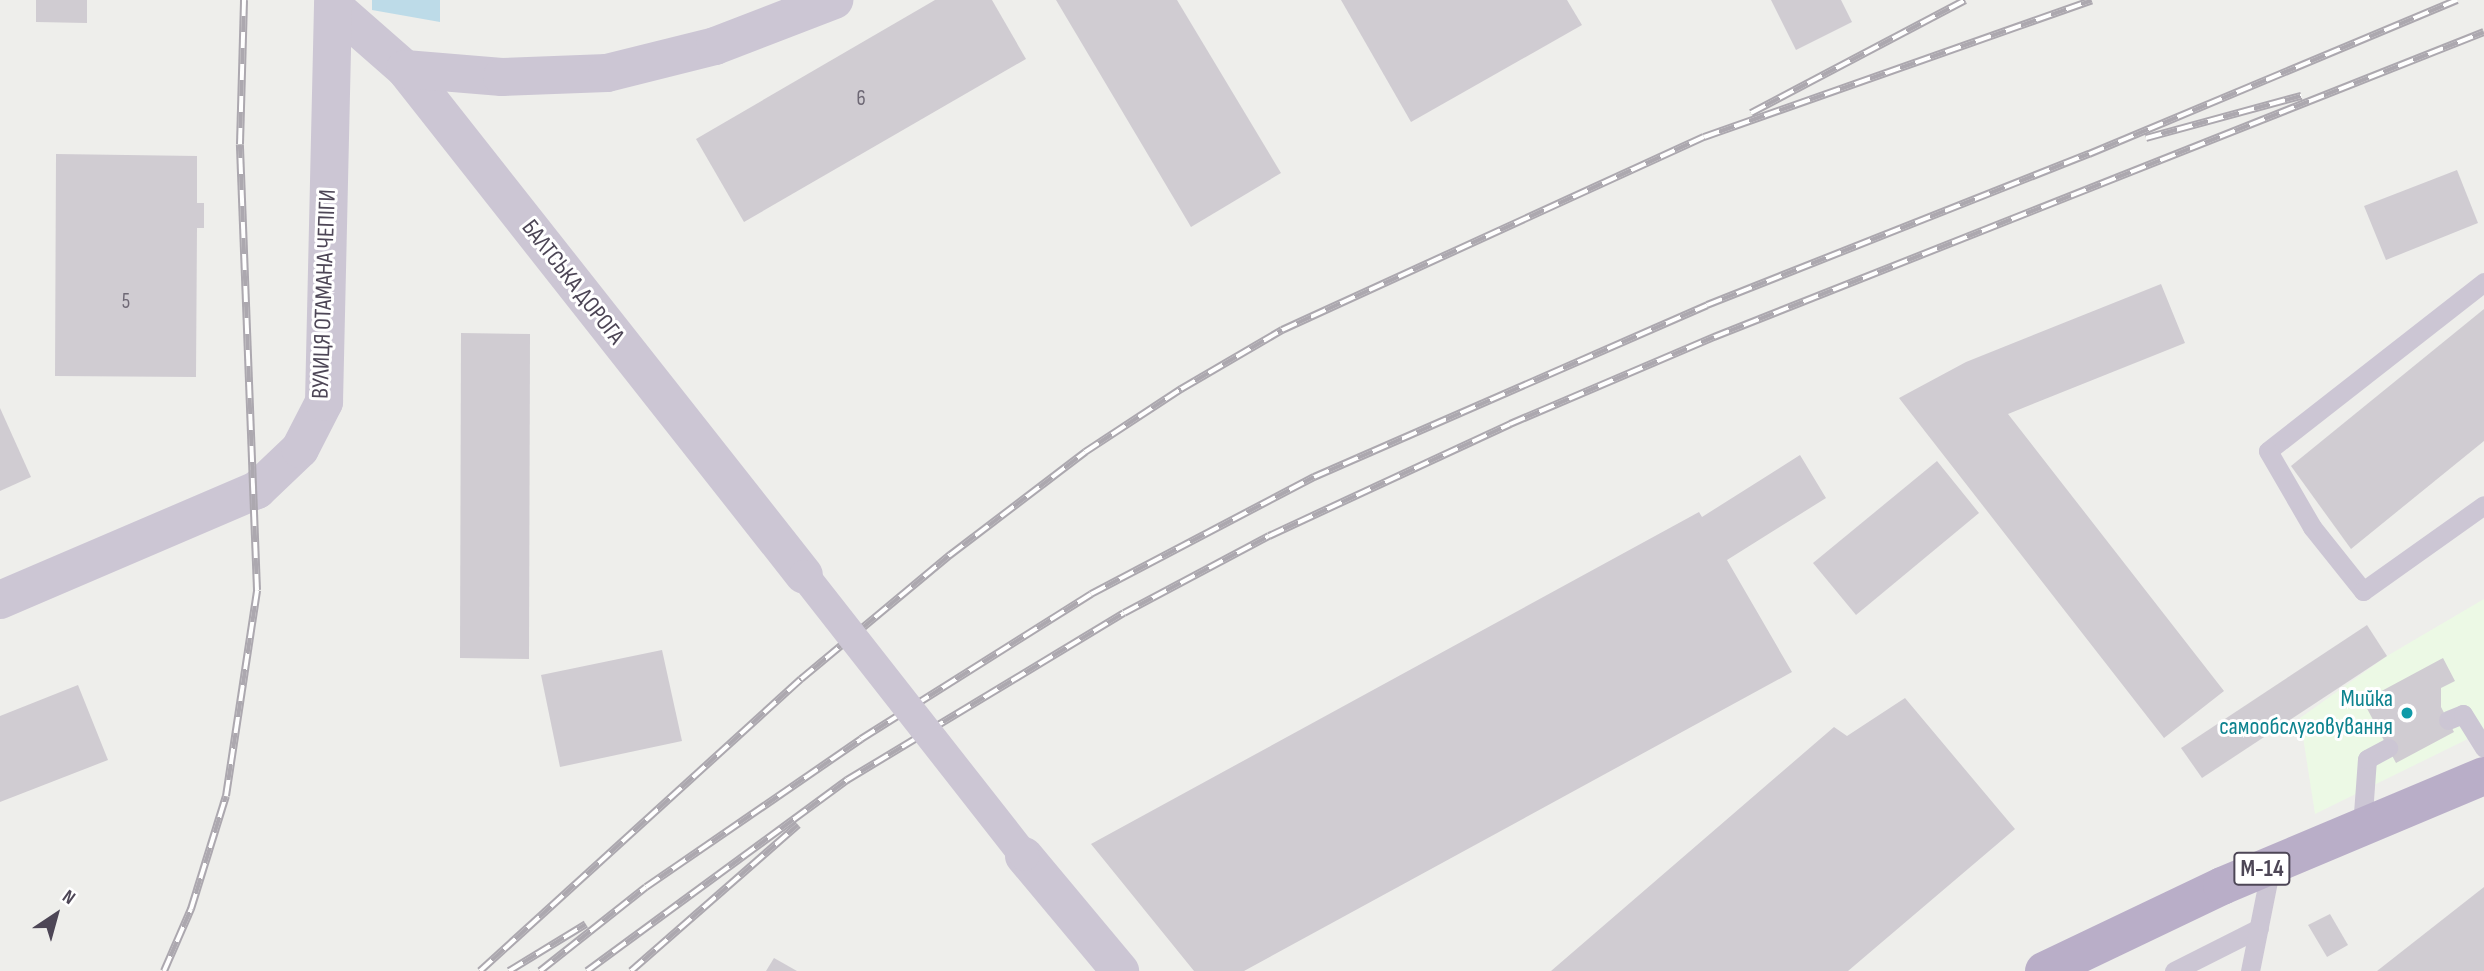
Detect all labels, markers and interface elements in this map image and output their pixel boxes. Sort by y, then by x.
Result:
house number: 6 [856,86,866,112]
street label: ВУЛИЦЯ ОТАМАНА ЧЕПІГИ [306,189,342,399]
street label: БАЛТСЬКА ДОРОГА [516,214,630,350]
house number: 5 [122,289,130,315]
place label: Мийка самообслуговування [2219,685,2393,741]
marker: Мийка самообслуговування [2399,705,2415,721]
road number: М-14 [2232,849,2292,888]
north arrow [21,880,91,950]
text: N [58,885,80,910]

